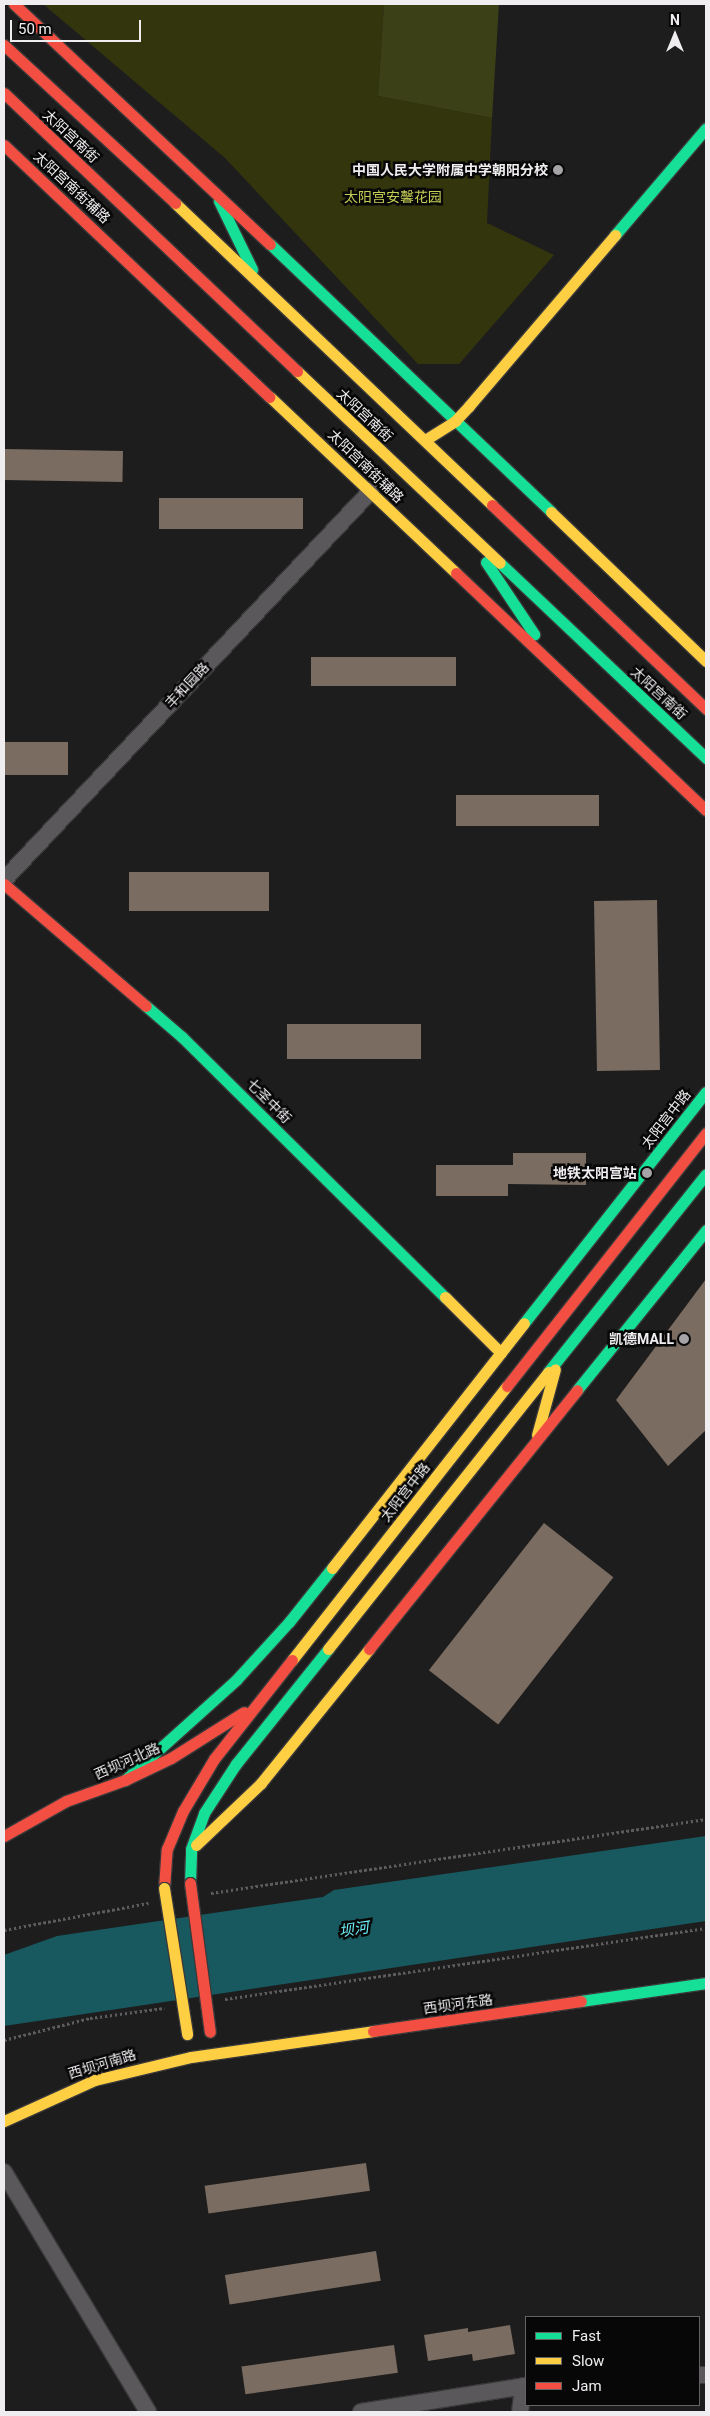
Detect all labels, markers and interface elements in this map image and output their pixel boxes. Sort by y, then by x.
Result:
scale bar [12,10,144,42]
north arrow [650,10,700,60]
text: N [670,12,680,28]
text: 50 m [18,20,52,38]
street label: 太阳宫南街 [40,106,102,166]
street label: 太阳宫南街辅路 [30,147,114,227]
place label: 中国人民大学附属中学朝阳分校 [352,162,548,178]
marker: 中国人民大学附属中学朝阳分校 [552,164,564,176]
park label: 太阳宫安馨花园 [344,189,442,205]
street label: 太阳宫南街 [334,385,396,445]
street label: 太阳宫南街辅路 [325,426,407,506]
street label: 丰和园路 [162,659,212,711]
street label: 太阳宫南街 [628,663,690,723]
street label: 七圣中街 [243,1075,295,1127]
street label: 太阳宫中路 [638,1086,694,1152]
place label: 地铁太阳宫站 [553,1165,637,1181]
marker: 地铁太阳宫站 [641,1167,653,1179]
place label: 凯德MALL [609,1331,674,1347]
marker: 凯德MALL [678,1333,690,1345]
street label: 太阳宫中路 [377,1459,433,1525]
street label: 西坝河北路 [92,1739,162,1783]
water label: 坝河 [338,1919,370,1941]
street label: 西坝河东路 [422,1991,494,2017]
street label: 西坝河南路 [66,2046,138,2082]
legend [525,2316,700,2406]
text: Fast [572,2327,601,2345]
text: Slow [572,2352,604,2370]
text: Jam [572,2377,602,2395]

